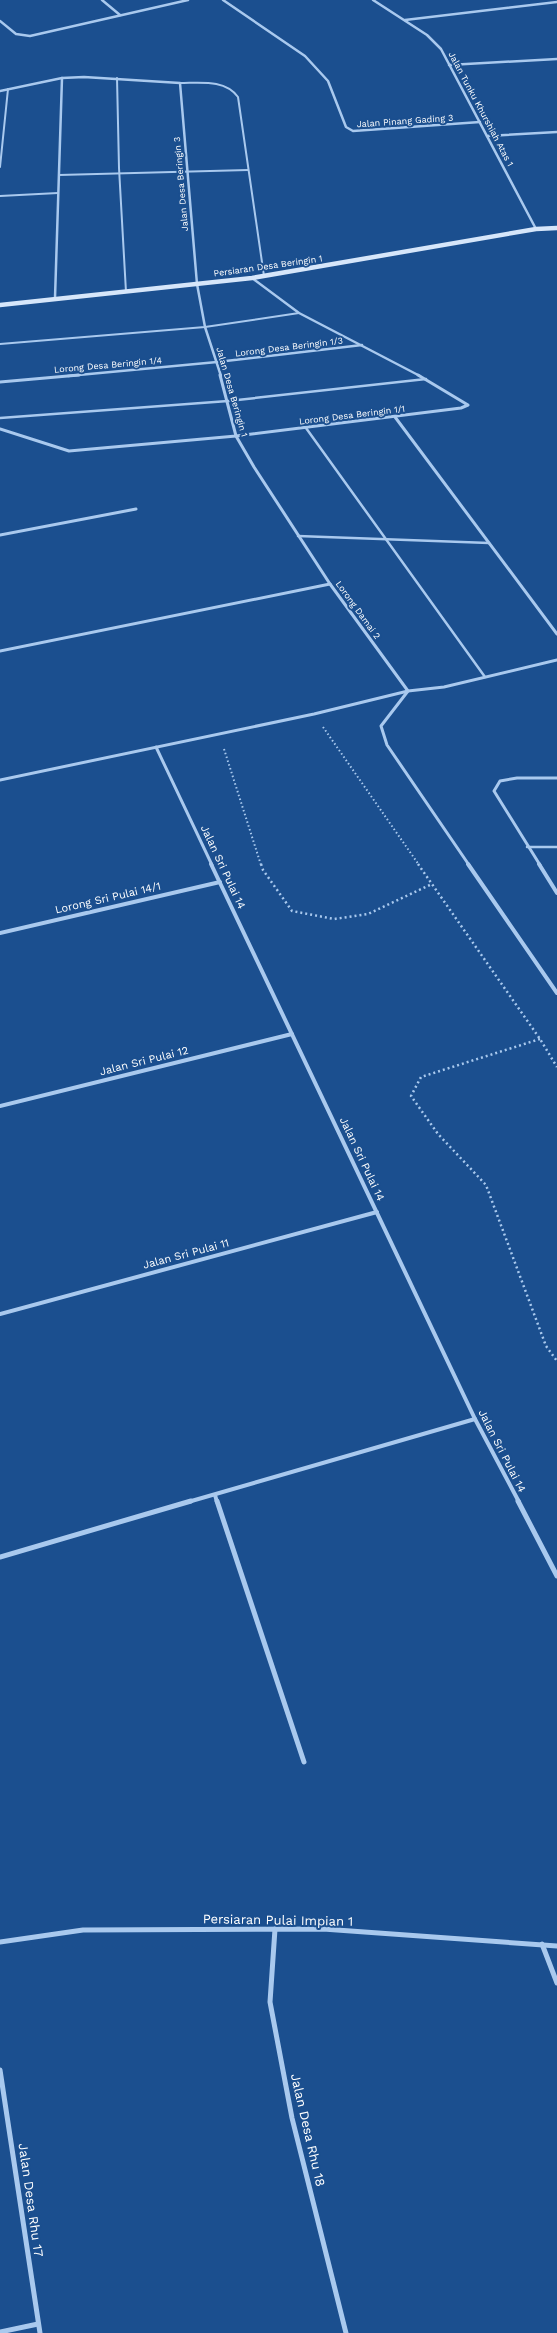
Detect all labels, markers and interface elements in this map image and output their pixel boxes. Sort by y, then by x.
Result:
street label: Jalan Tunku Khurshiah Atas 1 [446,50,516,168]
street label: Jalan Pinang Gading 3 [356,113,454,129]
street label: Jalan Desa Beringin 3 [172,136,190,232]
street label: Persiaran Desa Beringin 1 [213,253,323,279]
street label: Lorong Desa Beringin 1/3 [235,335,343,359]
street label: Jalan Desa Beringin 1 [214,346,250,438]
street label: Lorong Desa Beringin 1/4 [54,355,163,375]
street label: Lorong Desa Beringin 1/1 [298,404,406,426]
street label: Lorong Damai 2 [334,579,382,641]
street label: Jalan Sri Pulai 14 [198,823,248,911]
street label: Lorong Sri Pulai 14/1 [54,880,162,916]
street label: Jalan Sri Pulai 12 [98,1044,190,1078]
street label: Jalan Sri Pulai 14 [337,1115,387,1203]
street label: Jalan Sri Pulai 11 [141,1236,231,1272]
street label: Jalan Sri Pulai 14 [476,1407,529,1495]
street label: Persiaran Pulai Impian 1 [203,1911,353,1929]
street label: Jalan Desa Rhu 18 [288,2072,328,2188]
street label: Jalan Desa Rhu 17 [16,2142,46,2258]

